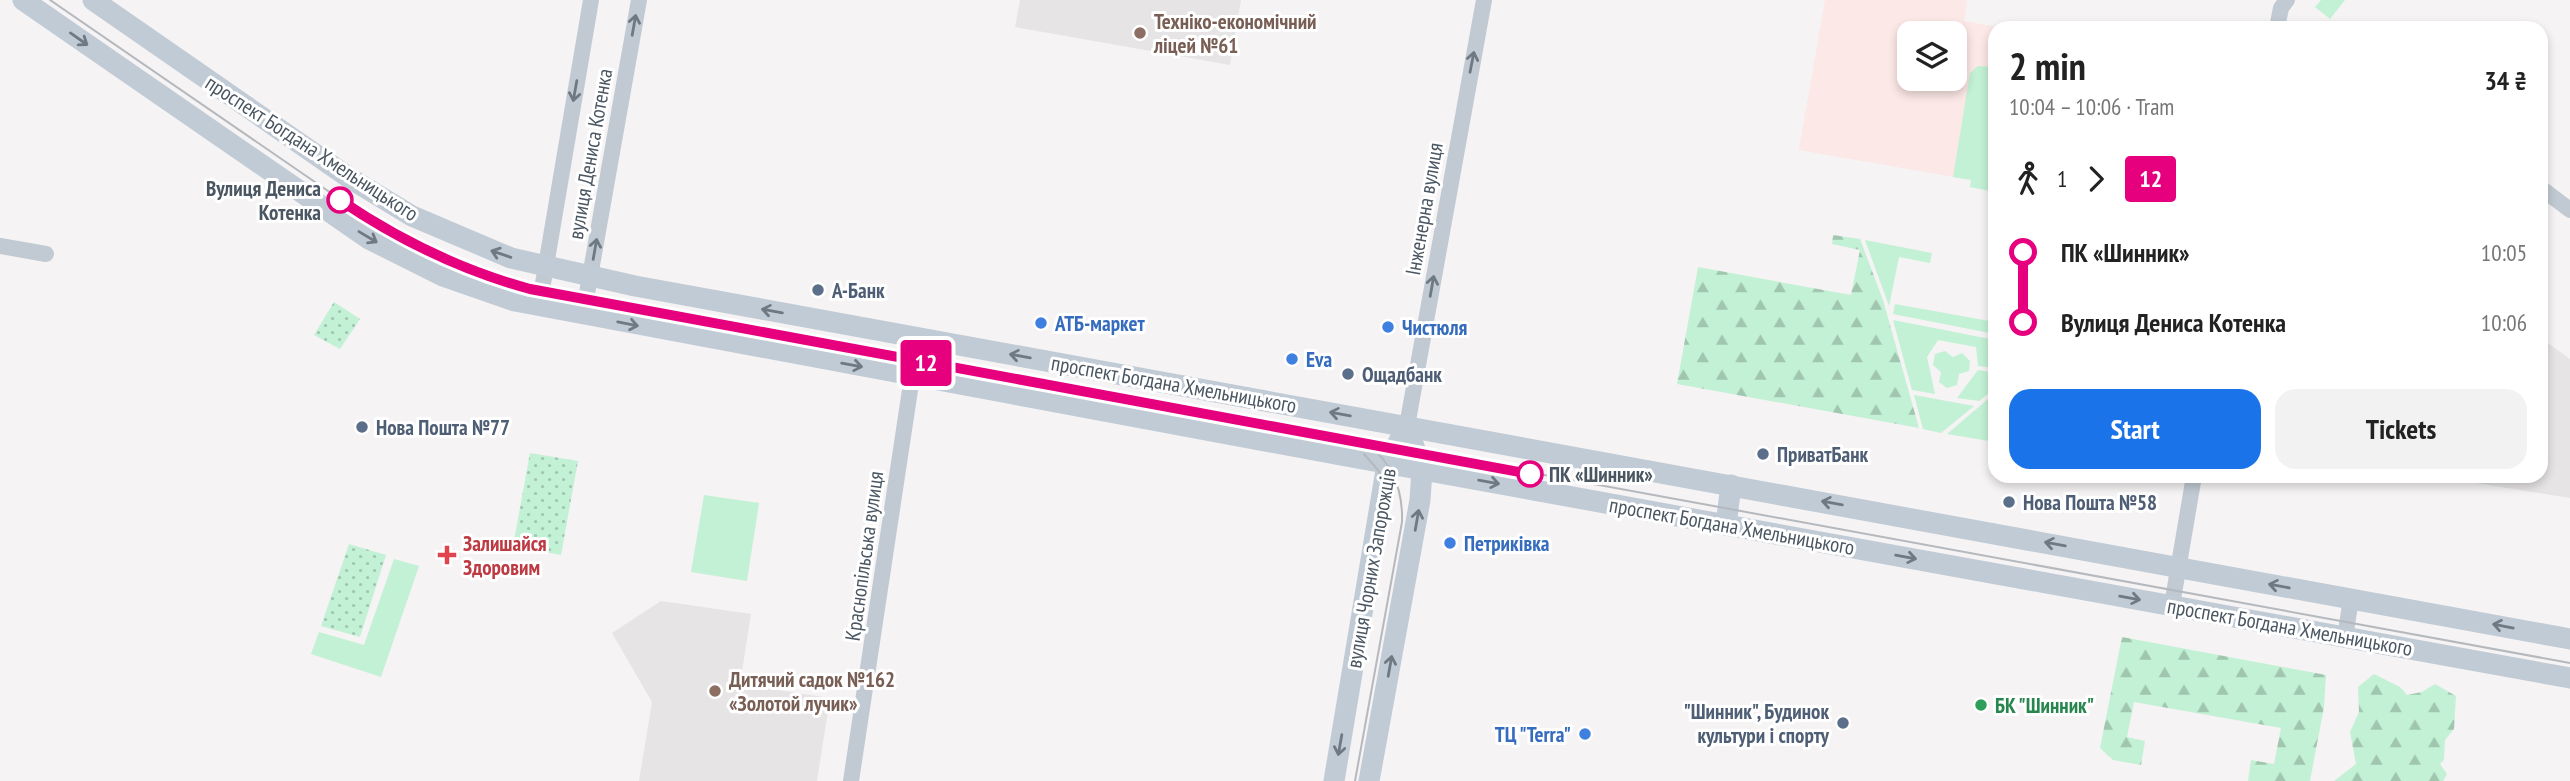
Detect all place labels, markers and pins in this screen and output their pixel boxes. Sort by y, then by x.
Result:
place label: Техніко-економічний ліцей №61 [1153,8,1317,59]
marker: Техніко-економічний ліцей №61 [1132,25,1148,41]
place label: Вулиця Дениса Котенка [206,175,321,226]
marker: Вулиця Дениса Котенка [327,187,353,213]
place label: А-Банк [831,277,885,304]
marker: А-Банк [810,282,826,298]
place label: АТБ-маркет [1054,310,1145,337]
place label: Чистюля [1402,314,1467,341]
marker: АТБ-маркет [1033,315,1049,331]
marker: Чистюля [1380,319,1396,335]
place label: Eva [1306,346,1332,373]
marker: Eva [1284,351,1300,367]
place label: Ощадбанк [1362,361,1442,388]
marker: Ощадбанк [1340,366,1356,382]
place label: Нова Пошта №77 [376,414,510,441]
marker: Нова Пошта №77 [354,419,370,435]
place label: ПриватБанк [1777,441,1869,468]
marker: ПриватБанк [1755,446,1771,462]
marker: ПК «Шинник» [1517,461,1543,487]
place label: ПК «Шинник» [1549,461,1653,488]
place label: Нова Пошта №58 [2023,489,2157,516]
marker: Нова Пошта №58 [2001,494,2017,510]
place label: Залишайся Здоровим [463,530,547,581]
place label: Петриківка [1464,530,1550,557]
marker: Петриківка [1442,535,1458,551]
marker: Залишайся Здоровим [437,545,457,565]
place label: Дитячий садок №162 «Золотой лучик» [729,666,895,717]
marker: Дитячий садок №162 «Золотой лучик» [707,683,723,699]
place label: БК "Шинник" [1995,692,2094,719]
marker: БК "Шинник" [1973,697,1989,713]
place label: "Шинник", Будинок культури і спорту [1683,698,1830,749]
marker: "Шинник", Будинок культури і спорту [1835,715,1851,731]
place label: ТЦ "Terra" [1495,721,1571,748]
marker: ТЦ "Terra" [1577,726,1593,742]

